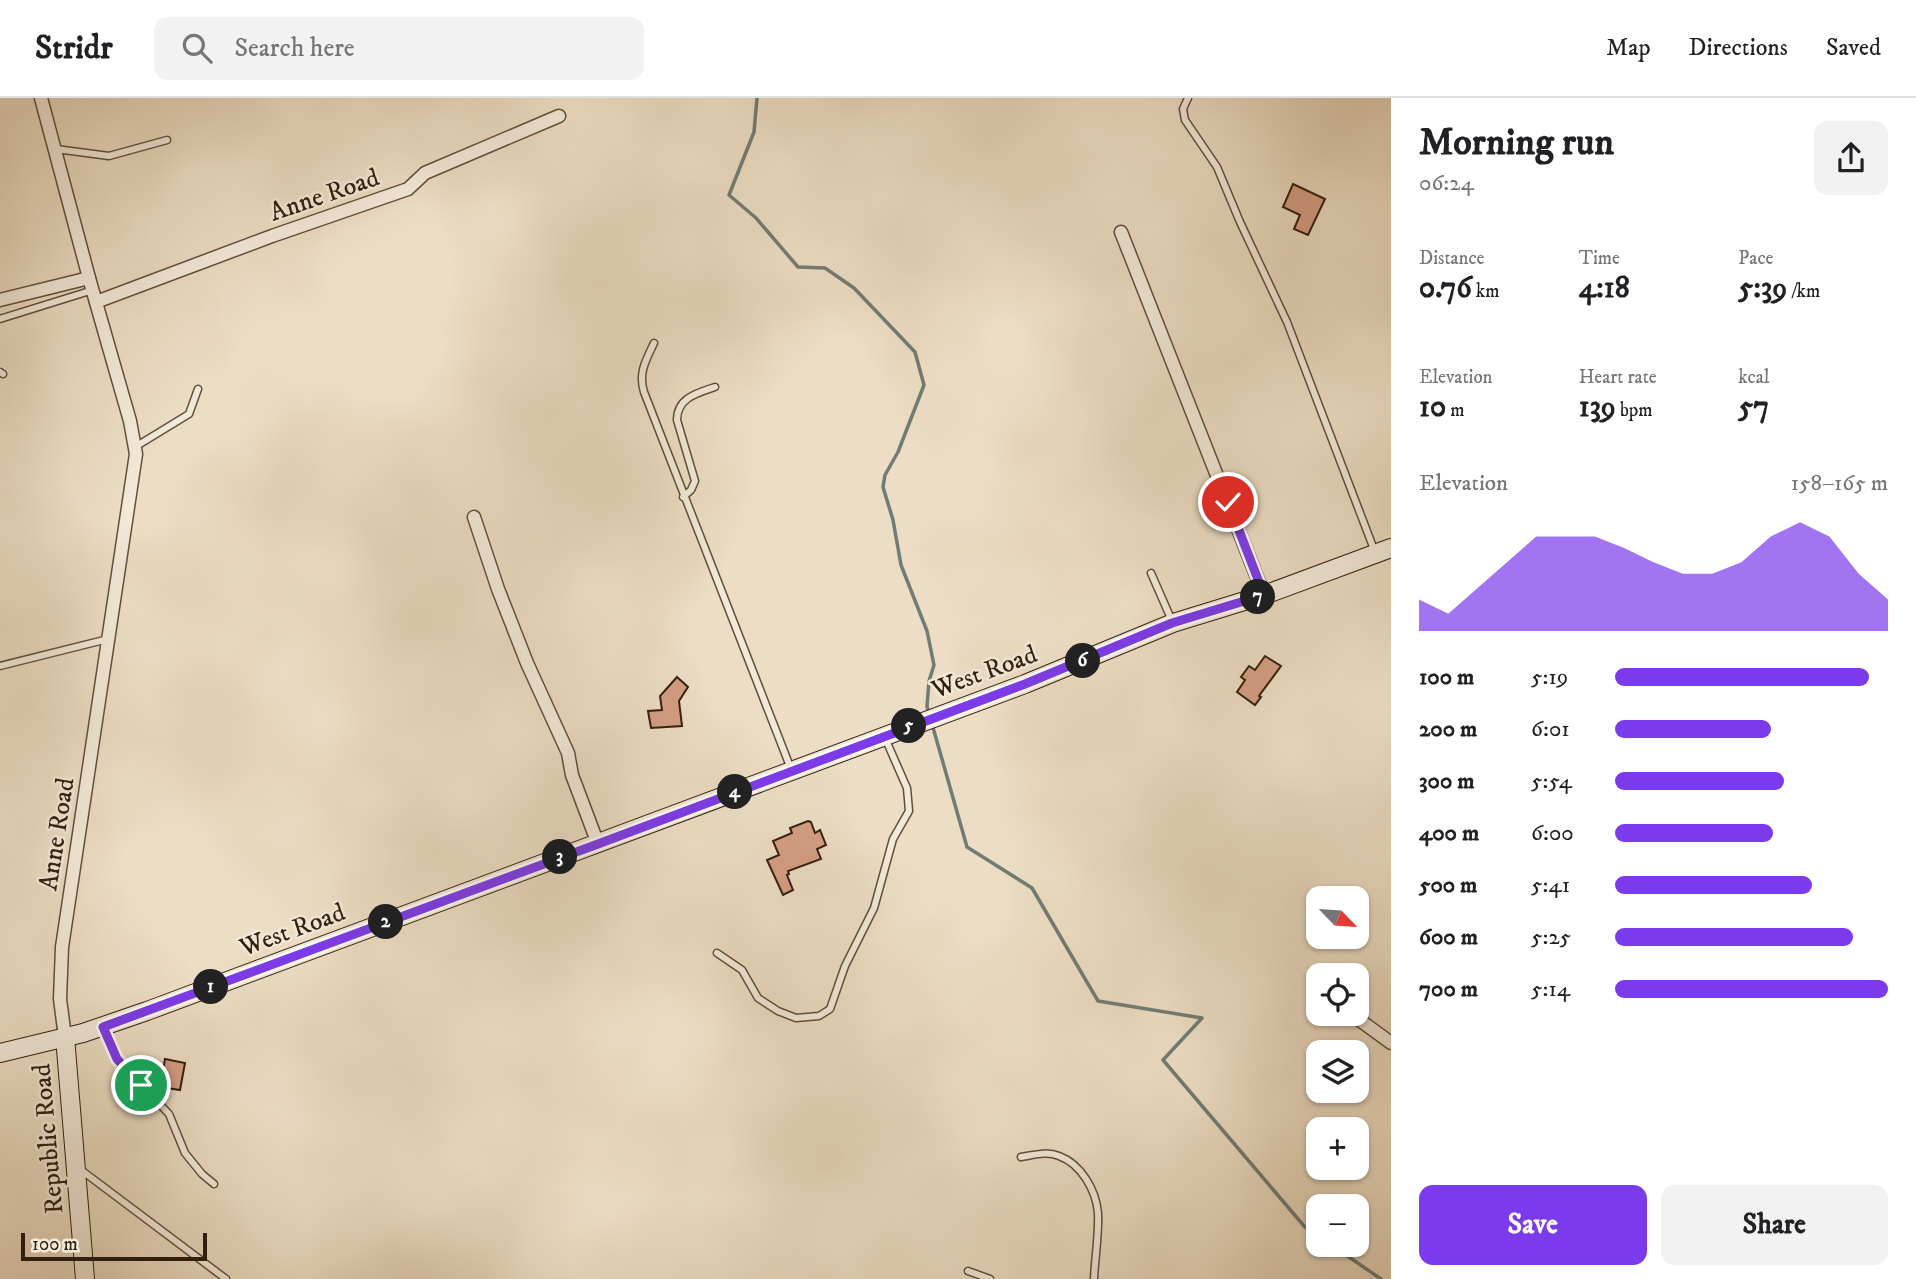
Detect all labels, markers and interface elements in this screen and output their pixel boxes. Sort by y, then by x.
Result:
search box [154,17,644,80]
text: Stridr [35,28,112,69]
icon: search [178,29,216,67]
text: Search here [234,32,355,65]
text: Map [1606,33,1651,63]
text: Directions [1689,33,1788,63]
text: Saved [1826,33,1881,63]
text: Morning run [1419,119,1614,167]
button: share [1814,121,1888,195]
street label: Anne Road [265,161,384,230]
text: 06:24 [1419,169,1474,198]
text: Distance [1419,247,1484,270]
text: Time [1579,247,1620,270]
text: Pace [1738,247,1773,270]
text: 0.76 [1419,270,1472,307]
text: 4:18 [1579,270,1630,307]
text: 5:39 [1738,270,1787,307]
text: km [1472,280,1500,303]
text: /km [1787,280,1820,303]
text: Elevation [1419,366,1493,389]
text: Heart rate [1579,366,1657,389]
text: kcal [1738,366,1770,389]
text: 10 [1419,389,1446,426]
text: 139 [1579,389,1616,426]
text: 57 [1738,389,1769,426]
text: m [1446,399,1464,422]
text: bpm [1616,399,1653,422]
text: Elevation [1419,469,1508,498]
text: 158–165 m [1791,469,1888,498]
pin [1198,472,1258,532]
icon: check [1209,483,1247,521]
pin: 7 [1240,580,1276,614]
text: 7 [1252,585,1263,608]
street label: West Road [926,638,1042,707]
pin: 6 [1066,644,1100,678]
text: 6 [1078,649,1087,672]
text: 100 m [1419,663,1474,692]
text: 5:19 [1531,663,1568,692]
pin: 5 [892,708,926,744]
text: 5 [904,714,913,737]
text: 200 m [1419,715,1477,744]
text: 6:01 [1531,715,1570,744]
text: 300 m [1419,767,1475,796]
text: 5:54 [1531,767,1572,796]
pin: 4 [718,774,752,810]
street label: Anne Road [32,775,83,893]
text: 4 [729,780,740,803]
text: 400 m [1419,819,1479,848]
text: 6:00 [1531,819,1574,848]
pin: 3 [542,840,578,874]
text: 3 [556,845,563,868]
text: 500 m [1419,871,1477,900]
text: 5:41 [1531,871,1570,900]
north arrow [1306,886,1368,948]
map controls [1306,886,1369,1257]
street label: West Road [234,896,350,965]
pin: 2 [368,904,404,940]
text: 2 [381,910,390,933]
text: 600 m [1419,923,1478,952]
text: 5:25 [1531,923,1571,952]
button: locate [1306,963,1369,1026]
pin: 1 [194,970,228,1004]
text: 1 [207,975,214,998]
text: 700 m [1419,975,1478,1004]
text: 5:14 [1531,975,1570,1004]
button: layers [1306,1040,1369,1103]
pin [111,1055,171,1115]
street label: Republic Road [25,1062,71,1215]
icon: arrive [122,1066,160,1104]
button: + [1306,1117,1369,1180]
button: Save [1419,1185,1647,1265]
button: Share [1661,1185,1888,1265]
button: − [1306,1194,1369,1257]
scale bar [21,1230,206,1262]
text: 100 m [32,1233,78,1256]

